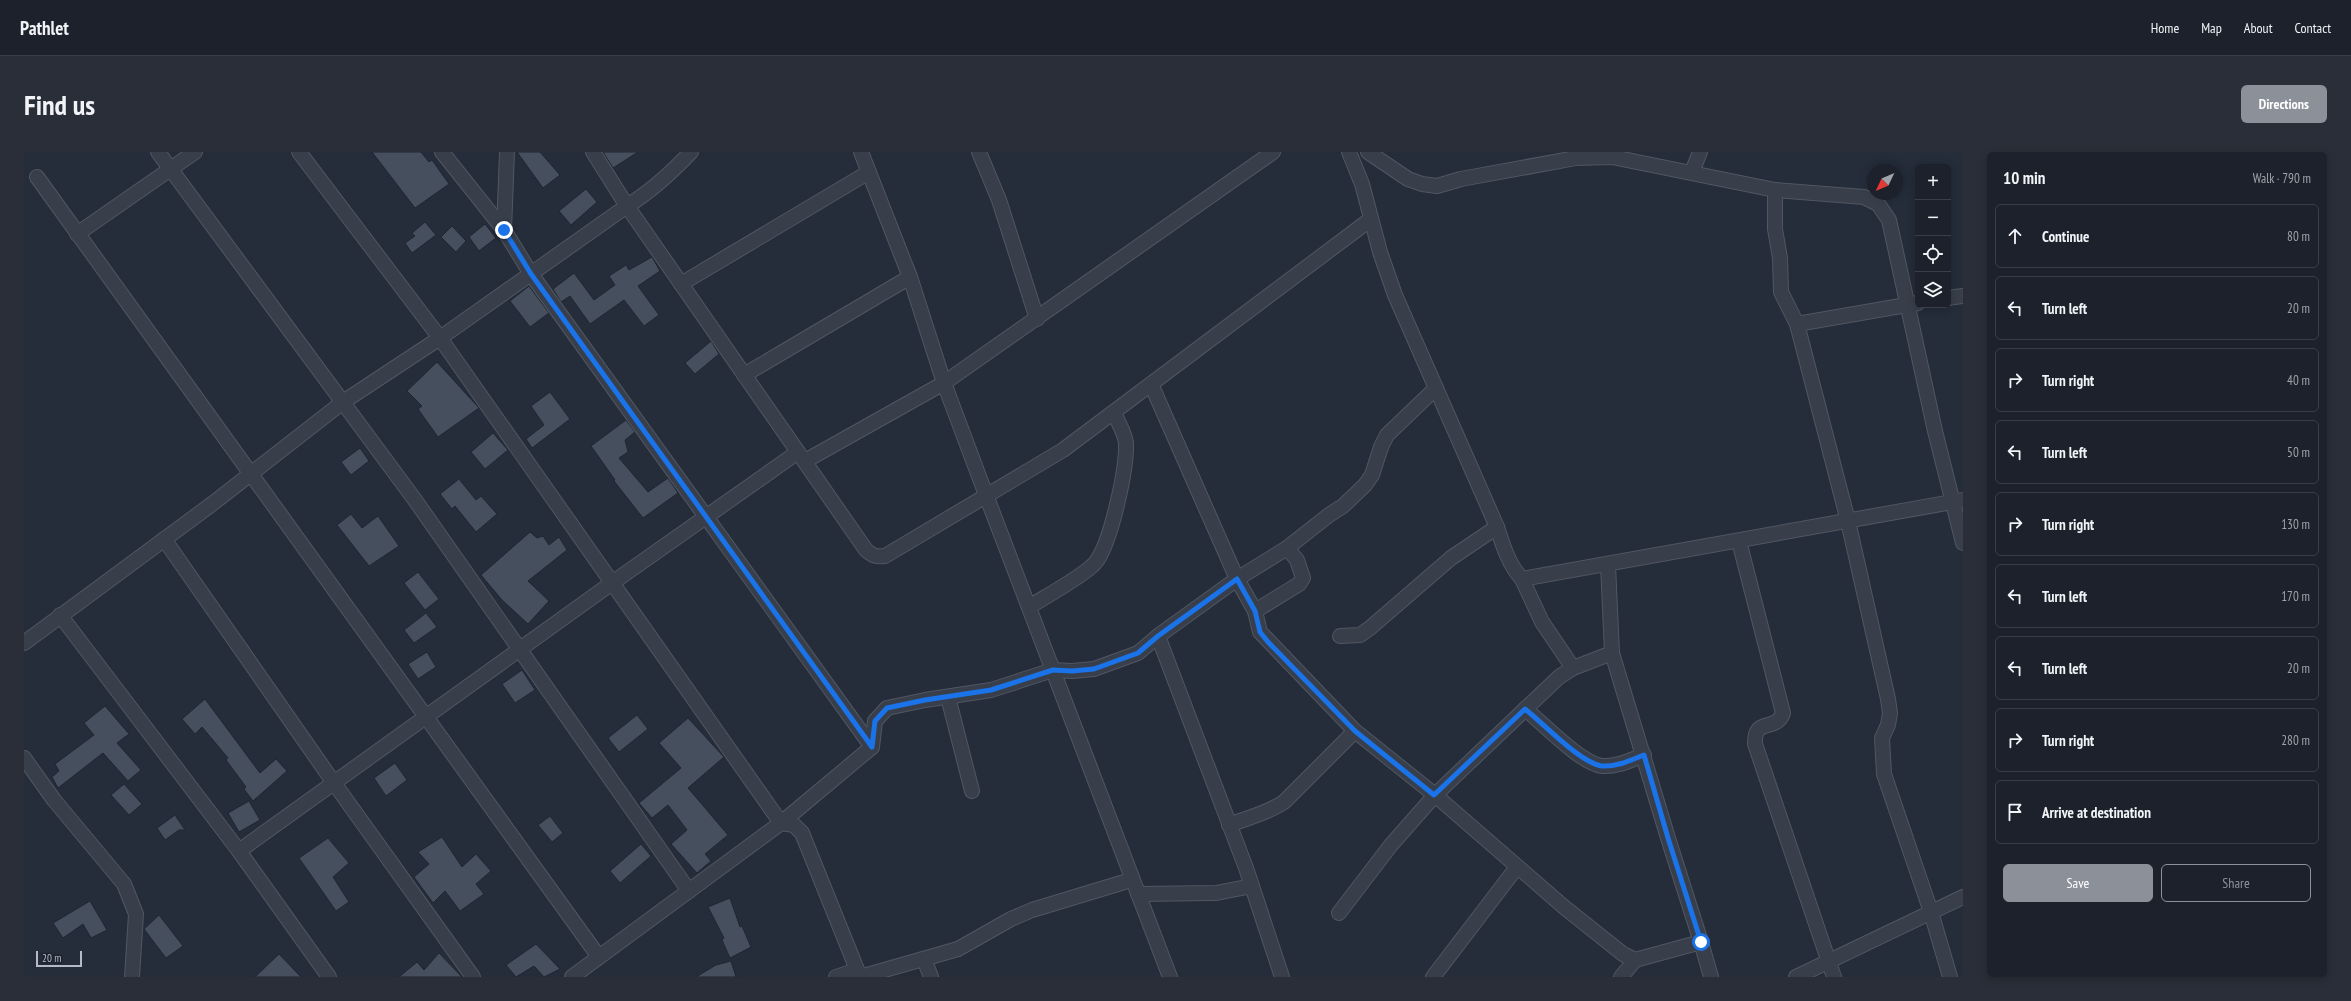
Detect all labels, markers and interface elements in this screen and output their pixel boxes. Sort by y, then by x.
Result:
text: Pathlet [20,16,69,40]
text: Home [2151,19,2179,37]
text: Map [2201,19,2222,37]
text: About [2244,19,2273,37]
text: Contact [2295,19,2331,37]
button: Directions [2241,85,2327,123]
text: Find us [24,86,95,123]
north arrow [1867,164,1903,200]
map controls [1915,164,1951,308]
button: + [1915,164,1951,200]
text: 10 min [2003,167,2045,189]
text: Walk · 790 m [2253,170,2311,187]
button: − [1915,200,1951,236]
route end [495,221,513,239]
icon: ahead [2004,225,2026,247]
text: Continue [2042,227,2089,246]
text: 80 m [2287,228,2310,245]
button: locate [1915,236,1951,272]
button: layers [1915,272,1951,308]
icon: left [2004,297,2026,319]
text: Turn left [2042,299,2087,318]
text: 20 m [2287,300,2310,317]
icon: right [2004,369,2026,391]
text: Turn right [2042,371,2094,390]
text: 40 m [2287,372,2310,389]
icon: left [2004,441,2026,463]
text: Turn left [2042,443,2087,462]
text: 50 m [2287,444,2310,461]
icon: right [2004,513,2026,535]
text: Turn right [2042,515,2094,534]
text: 130 m [2281,516,2310,533]
icon: left [2004,585,2026,607]
text: Turn left [2042,587,2087,606]
text: 170 m [2281,588,2310,605]
icon: left [2004,657,2026,679]
text: Turn left [2042,659,2087,678]
text: 20 m [2287,660,2310,677]
icon: right [2004,729,2026,751]
text: Turn right [2042,731,2094,750]
text: 280 m [2281,732,2310,749]
icon: arrive [2004,801,2026,823]
text: Arrive at destination [2042,803,2151,822]
button: Save [2003,864,2153,902]
button: Share [2161,864,2311,902]
route start [1692,933,1710,951]
scale bar [36,949,82,968]
text: 20 m [42,951,61,965]

